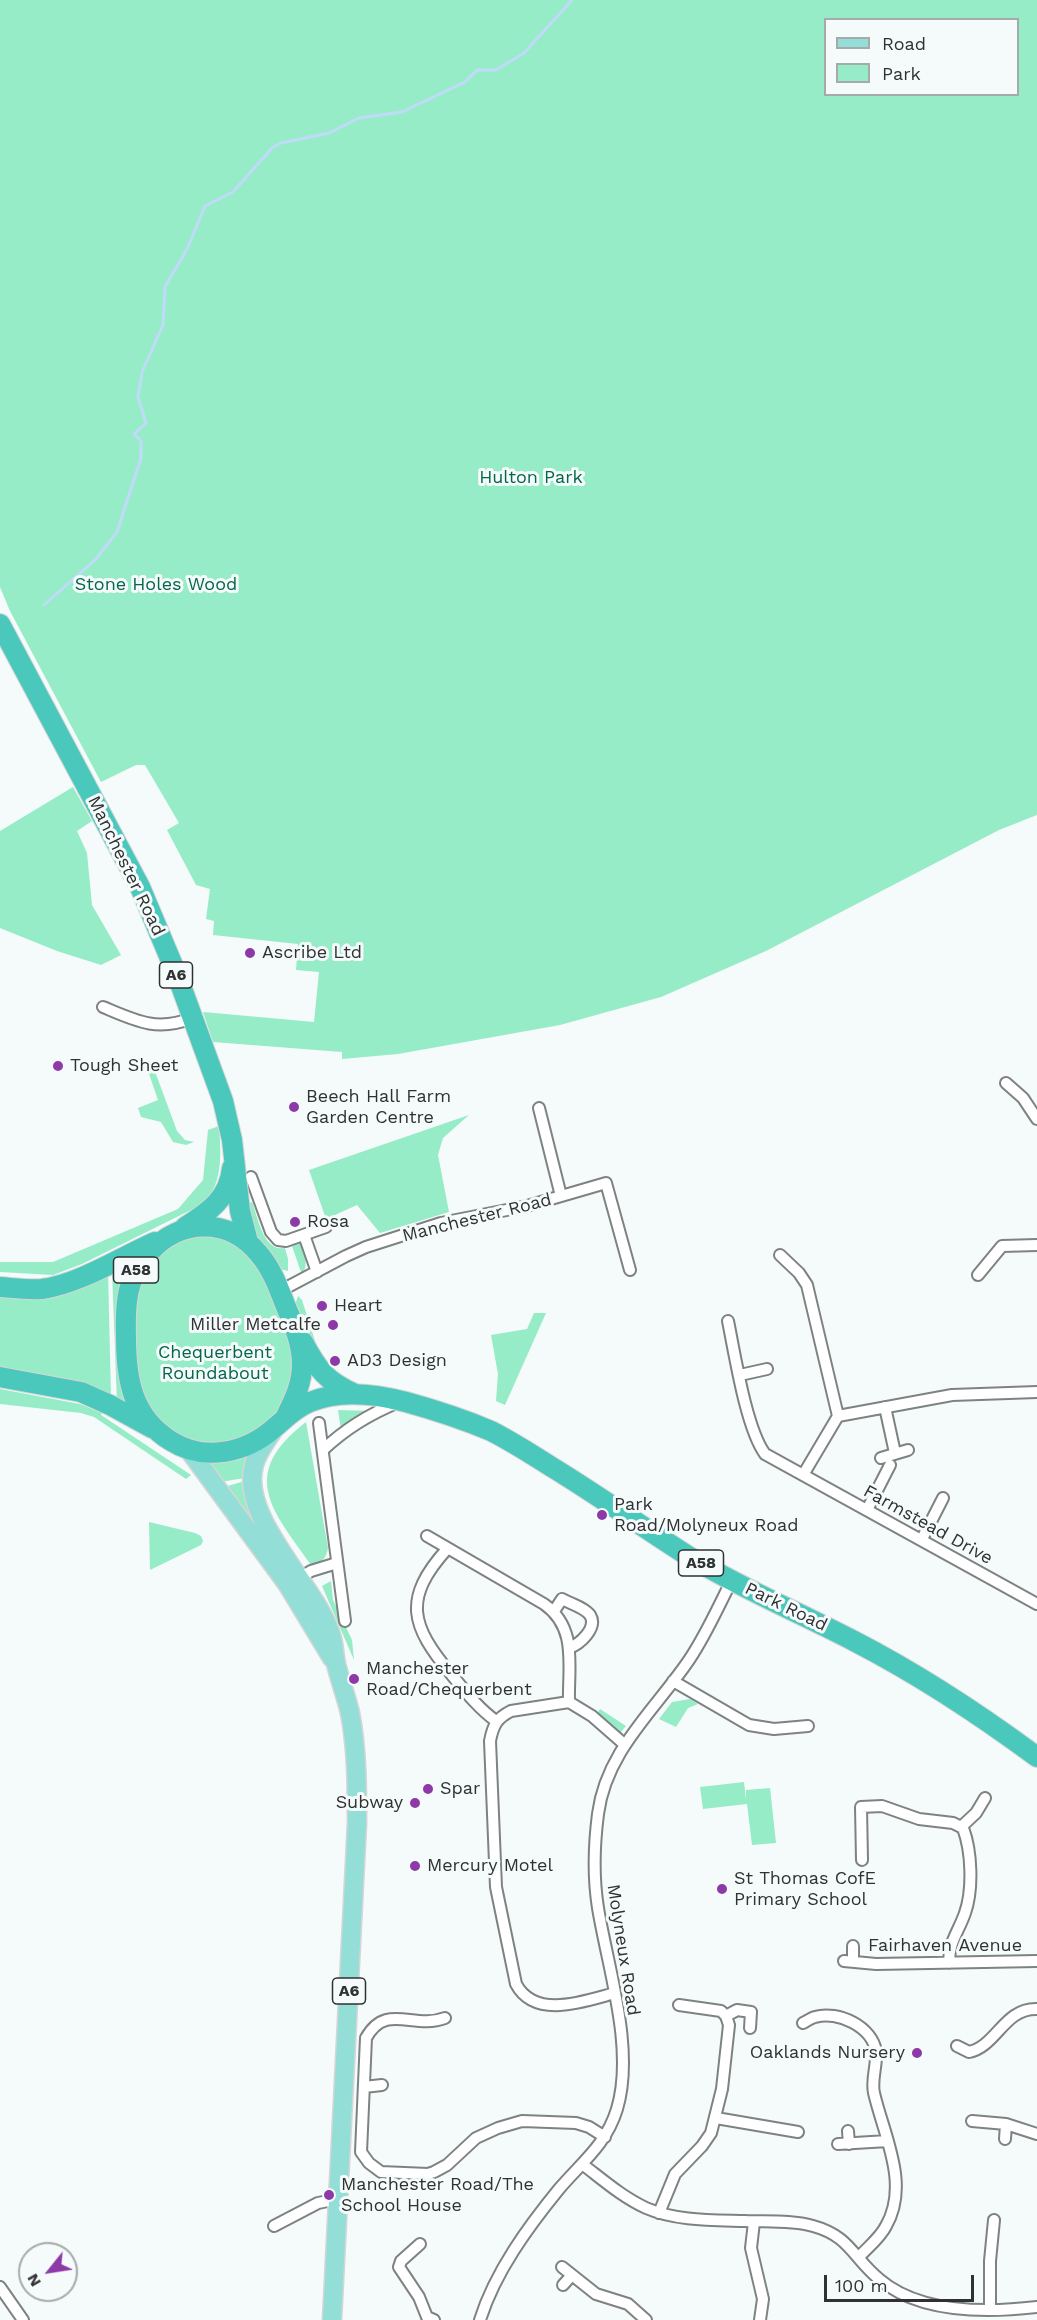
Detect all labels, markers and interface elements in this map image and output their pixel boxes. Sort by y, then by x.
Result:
legend [824,18,1019,96]
text: Road [882,33,926,54]
text: Park [882,63,921,84]
park label: Hulton Park [479,467,583,489]
park label: Stone Holes Wood [75,574,237,596]
street label: Manchester Road [83,792,169,940]
place label: Ascribe Ltd [262,942,362,964]
marker: Ascribe Ltd [243,946,257,960]
road number: A6 [160,962,192,988]
place label: Tough Sheet [70,1055,178,1077]
marker: Tough Sheet [51,1059,65,1073]
place label: Beech Hall Farm Garden Centre [306,1086,451,1128]
marker: Beech Hall Farm Garden Centre [287,1100,301,1114]
street label: Manchester Road [400,1189,554,1247]
place label: Rosa [307,1211,349,1233]
marker: Rosa [288,1215,302,1229]
road number: A58 [114,1257,158,1283]
place label: Heart [334,1295,382,1317]
marker: Heart [315,1299,329,1313]
place label: Miller Metcalfe [190,1314,321,1336]
marker: Miller Metcalfe [326,1318,340,1332]
park label: Chequerbent Roundabout [158,1342,272,1384]
place label: AD3 Design [347,1350,447,1372]
marker: AD3 Design [328,1354,342,1368]
street label: Farmstead Drive [860,1481,996,1569]
place label: Park Road/Molyneux Road [614,1494,798,1537]
marker: Park Road/Molyneux Road [595,1508,609,1522]
road number: A58 [678,1550,724,1576]
street label: Park Road [741,1578,831,1636]
place label: Manchester Road/Chequerbent [366,1658,532,1700]
marker: Manchester Road/Chequerbent [347,1672,361,1686]
place label: Spar [440,1778,480,1800]
marker: Spar [421,1782,435,1796]
place label: Subway [336,1792,403,1814]
marker: Subway [408,1796,422,1810]
place label: Mercury Motel [427,1855,553,1877]
marker: Mercury Motel [408,1859,422,1873]
place label: St Thomas CofE Primary School [734,1868,876,1910]
marker: St Thomas CofE Primary School [715,1882,729,1896]
street label: Molyneux Road [602,1883,644,2017]
street label: Fairhaven Avenue [868,1935,1022,1957]
road number: A6 [332,1978,366,2004]
place label: Oaklands Nursery [750,2042,905,2064]
marker: Oaklands Nursery [910,2046,924,2060]
place label: Manchester Road/The School House [341,2174,534,2216]
marker: Manchester Road/The School House [322,2188,336,2202]
north arrow [18,2242,78,2302]
scale bar [827,2263,977,2301]
text: N [23,2270,45,2290]
text: 100 m [835,2275,888,2296]

